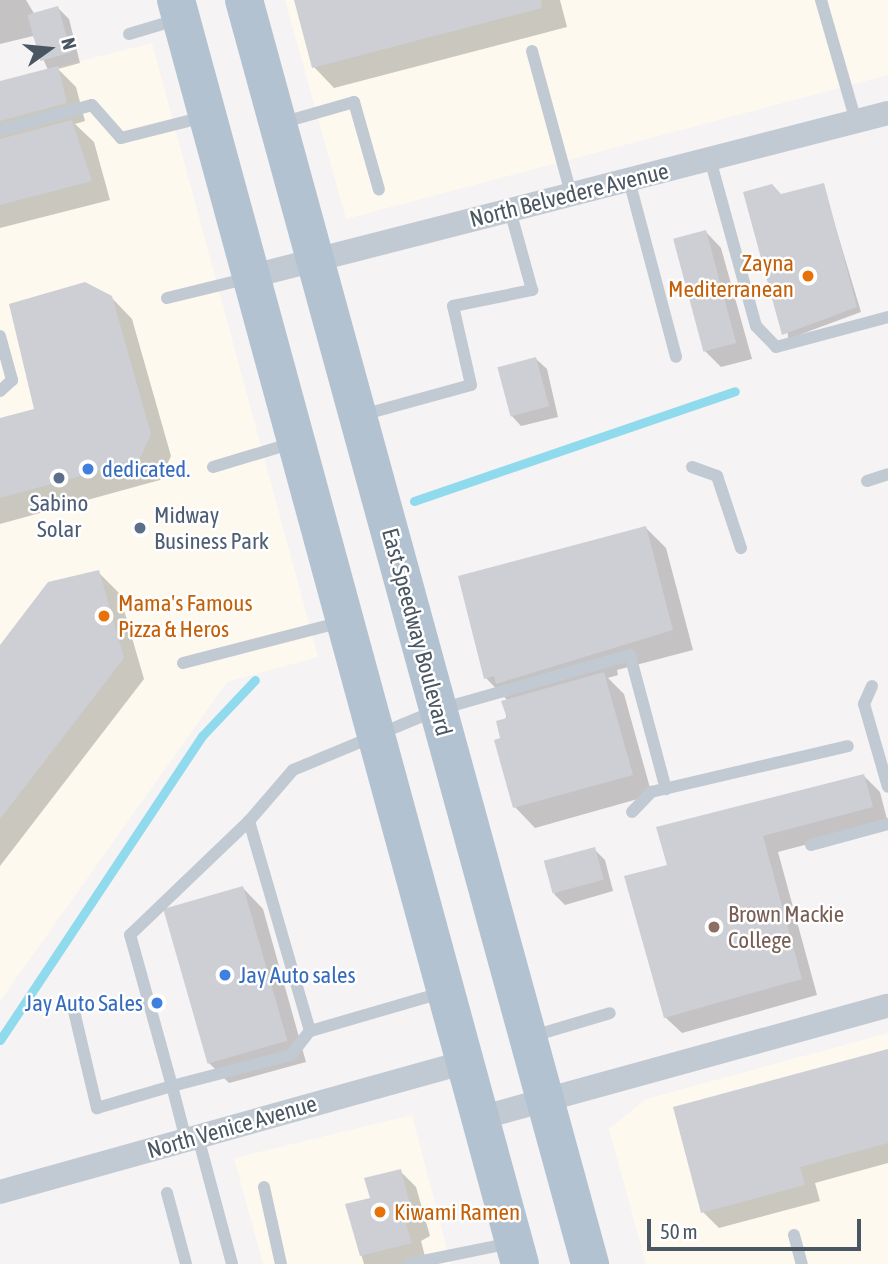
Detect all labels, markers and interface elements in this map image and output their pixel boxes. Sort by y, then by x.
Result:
north arrow [14,14,84,84]
text: N [57,35,81,52]
street label: North Belvedere Avenue [467,157,671,233]
place label: Zayna Mediterranean [668,249,794,303]
marker: Zayna Mediterranean [800,268,816,284]
place label: dedicated. [102,455,190,483]
marker: dedicated. [80,461,96,477]
marker: Sabino Solar [51,470,67,486]
place label: Sabino Solar [30,489,88,543]
place label: Midway Business Park [154,501,269,555]
marker: Midway Business Park [132,520,148,536]
street label: East Speedway Boulevard [376,525,458,739]
place label: Mama's Famous Pizza & Heros [118,589,253,643]
marker: Mama's Famous Pizza & Heros [96,608,112,624]
place label: Brown Mackie College [728,900,844,954]
marker: Brown Mackie College [706,919,722,935]
place label: Jay Auto sales [239,961,356,989]
marker: Jay Auto sales [217,967,233,983]
place label: Jay Auto Sales [25,989,143,1017]
marker: Jay Auto Sales [149,995,165,1011]
street label: North Venice Avenue [144,1090,320,1164]
place label: Kiwami Ramen [394,1198,520,1226]
marker: Kiwami Ramen [372,1204,388,1220]
scale bar [650,1204,864,1248]
text: 50 m [660,1219,698,1243]

